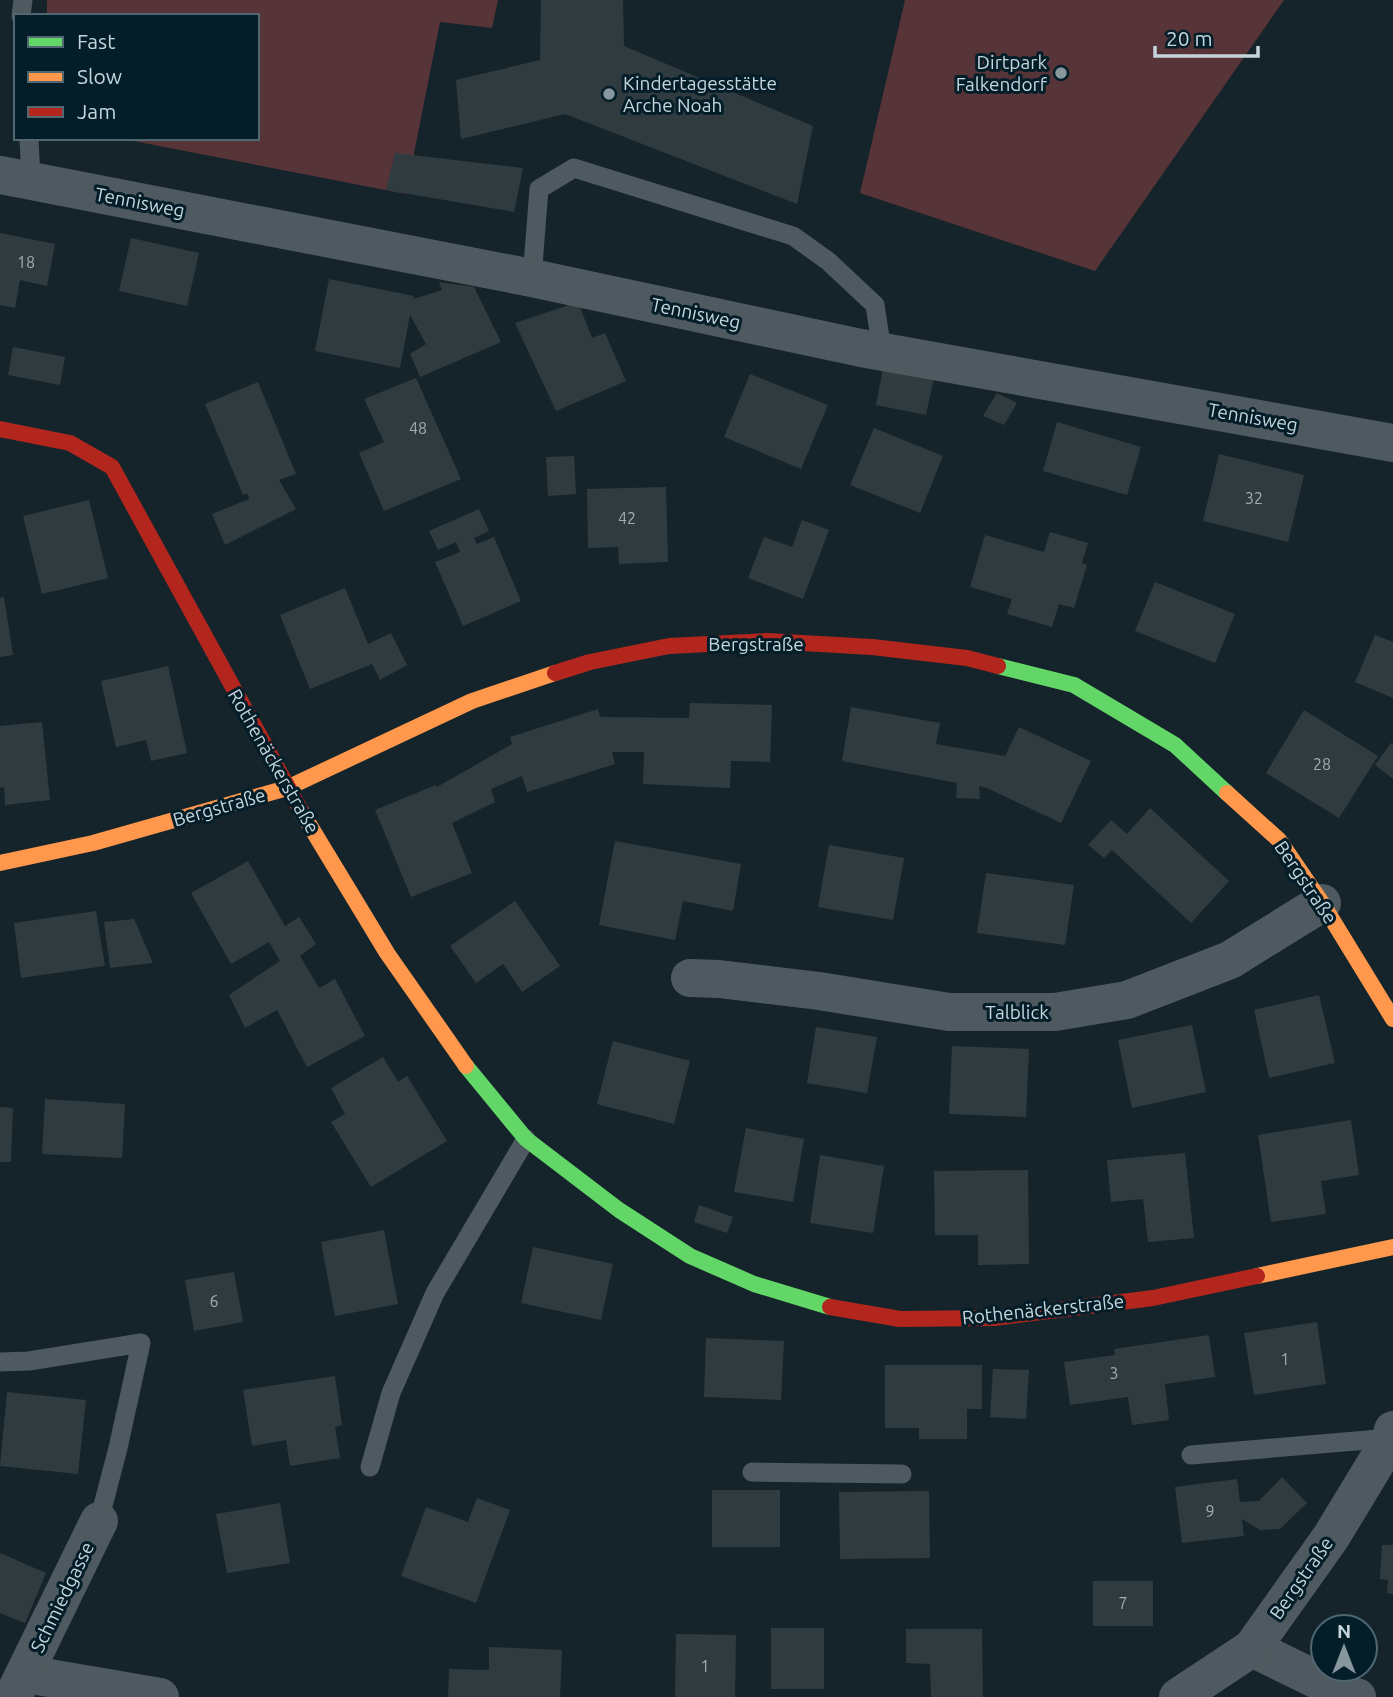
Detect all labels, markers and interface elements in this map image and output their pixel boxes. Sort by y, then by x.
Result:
legend [14,14,259,140]
scale bar [1155,14,1258,58]
text: 20 m [1166,26,1213,50]
text: Fast [77,29,115,53]
place label: Dirtpark Falkendorf [956,51,1048,95]
text: Slow [77,64,122,88]
marker: Dirtpark Falkendorf [1053,65,1069,81]
place label: Kindertagesstätte Arche Noah [623,72,777,116]
marker: Kindertagesstätte Arche Noah [601,86,617,102]
text: Jam [77,99,116,123]
street label: Tennisweg [93,183,187,221]
house number: 18 [17,253,35,271]
street label: Tennisweg [649,293,743,333]
street label: Tennisweg [1206,398,1300,436]
house number: 48 [409,419,427,437]
house number: 32 [1245,489,1263,507]
house number: 42 [618,509,636,527]
street label: Bergstraße [708,633,804,655]
street label: Rothenäckerstraße [224,685,324,837]
house number: 28 [1313,755,1331,773]
street label: Bergstraße [170,783,268,831]
street label: Bergstraße [1270,836,1342,928]
street label: Talblick [985,1001,1049,1023]
street label: Rothenäckerstraße [961,1290,1125,1328]
house number: 6 [209,1292,219,1310]
house number: 1 [1280,1350,1290,1368]
house number: 3 [1109,1364,1119,1382]
house number: 9 [1205,1502,1215,1520]
street label: Bergstraße [1265,1533,1337,1623]
street label: Schmiedgasse [26,1538,98,1656]
house number: 7 [1118,1594,1128,1612]
north arrow [1309,1613,1379,1683]
text: N [1337,1620,1351,1642]
house number: 1 [700,1657,710,1675]

